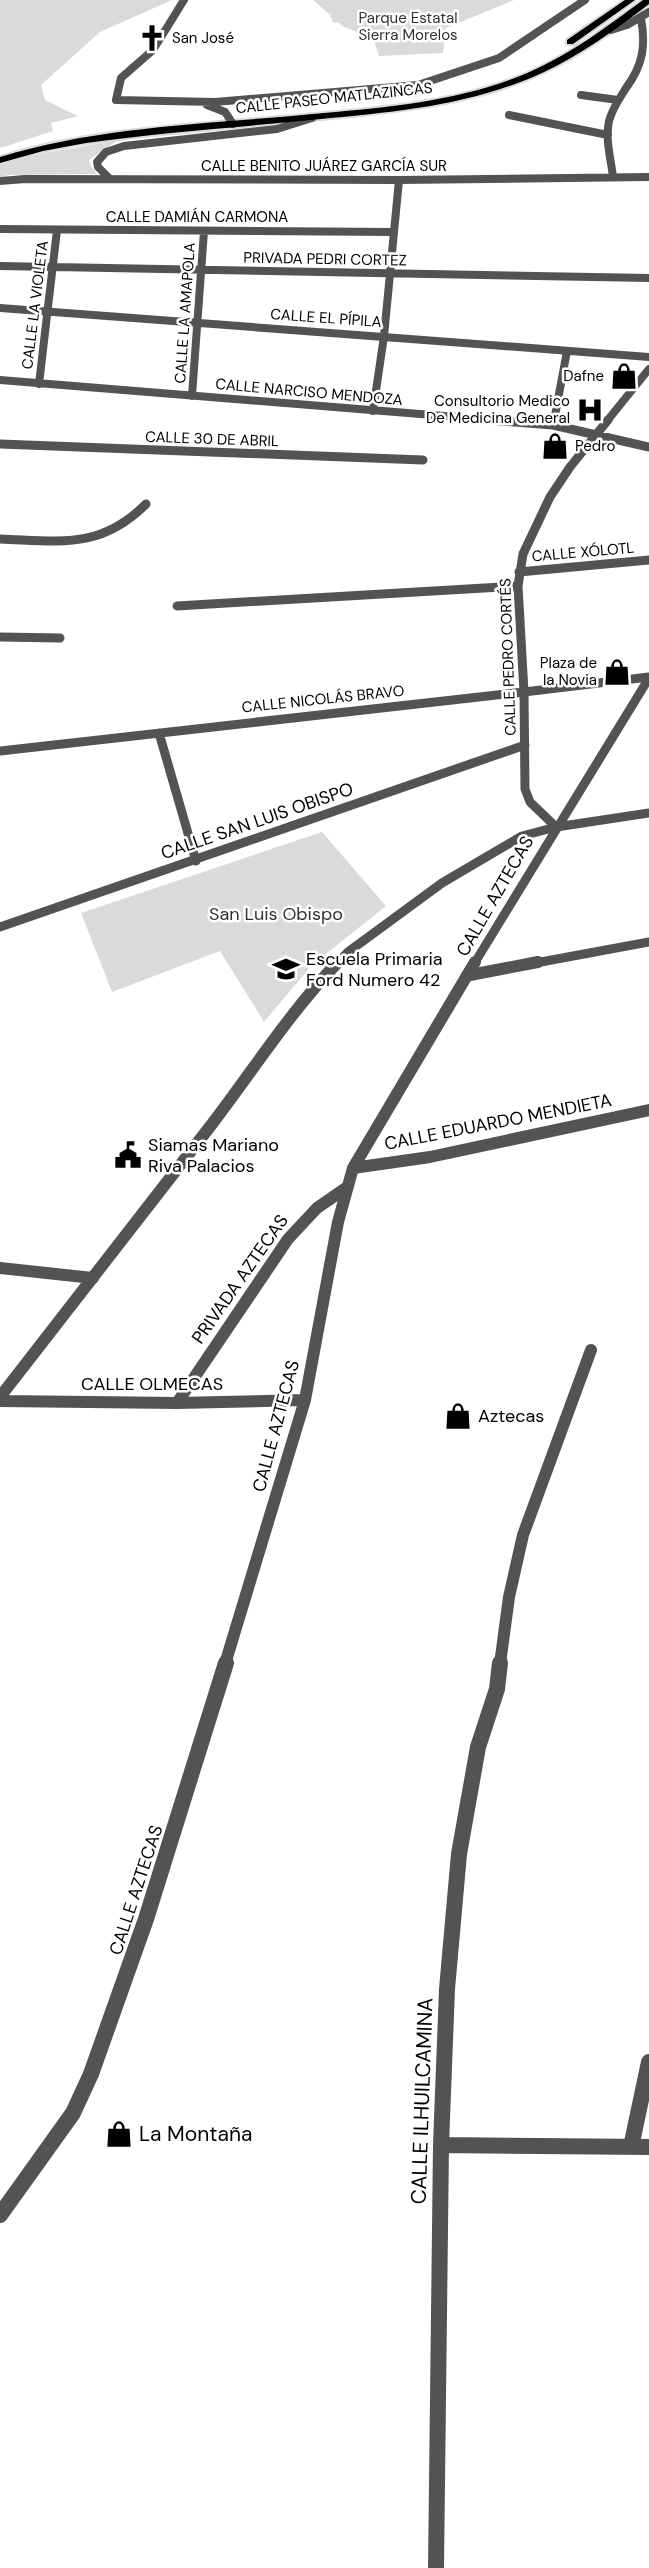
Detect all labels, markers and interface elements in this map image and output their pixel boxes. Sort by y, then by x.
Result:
park label: Parque Estatal Sierra Morelos [358,8,458,45]
church icon: San José [137,23,167,53]
place label: San José [172,28,234,48]
street label: CALLE PASEO MATLAZINCAS [235,78,434,118]
street label: CALLE BENITO JUÁREZ GARCÍA SUR [201,156,447,176]
street label: CALLE DAMIÁN CARMONA [106,207,288,227]
street label: CALLE LA VIOLETA [17,240,53,370]
street label: CALLE LA AMAPOLA [170,242,200,384]
street label: PRIVADA PEDRI CORTEZ [243,248,407,270]
street label: CALLE EL PÍPILA [270,304,382,332]
shop icon: Dafne [609,361,639,391]
place label: Dafne [563,366,604,386]
street label: CALLE NARCISO MENDOZA [214,374,404,410]
place label: Consultorio Medico De Medicina General [426,391,570,428]
hospital icon: Consultorio Medico De Medicina General [575,395,605,425]
street label: CALLE 30 DE ABRIL [145,427,279,451]
shop icon: Pedro [540,431,570,461]
place label: Pedro [575,436,615,456]
street label: CALLE XÓLOTL [531,538,635,566]
street label: CALLE PEDRO CORTÉS [495,578,521,736]
place label: Plaza de la Novia [540,653,597,690]
shop icon: Plaza de la Novia [602,657,632,687]
street label: CALLE NICOLÁS BRAVO [241,681,405,717]
street label: CALLE SAN LUIS OBISPO [158,777,357,865]
street label: CALLE AZTECAS [451,831,539,961]
park label: San Luis Obispo [209,902,343,926]
place label: Escuela Primaria Ford Numero 42 [306,947,443,992]
school or university icon: Escuela Primaria Ford Numero 42 [271,954,301,984]
street label: CALLE EDUARDO MENDIETA [382,1088,614,1156]
place label: Siamas Mariano Riva Palacios [148,1133,279,1178]
public building icon: Siamas Mariano Riva Palacios [113,1140,143,1170]
street label: PRIVADA AZTECAS [186,1210,294,1348]
street label: CALLE AZTECAS [247,1357,305,1495]
street label: CALLE OLMECAS [81,1372,223,1396]
shop icon: Aztecas [443,1401,473,1431]
place label: Aztecas [478,1404,544,1428]
street label: CALLE AZTECAS [104,1822,168,1958]
street label: CALLE ILHUILCAMINA [404,1997,440,2205]
shop icon: La Montaña [104,2119,134,2149]
place label: La Montaña [139,2120,252,2148]

